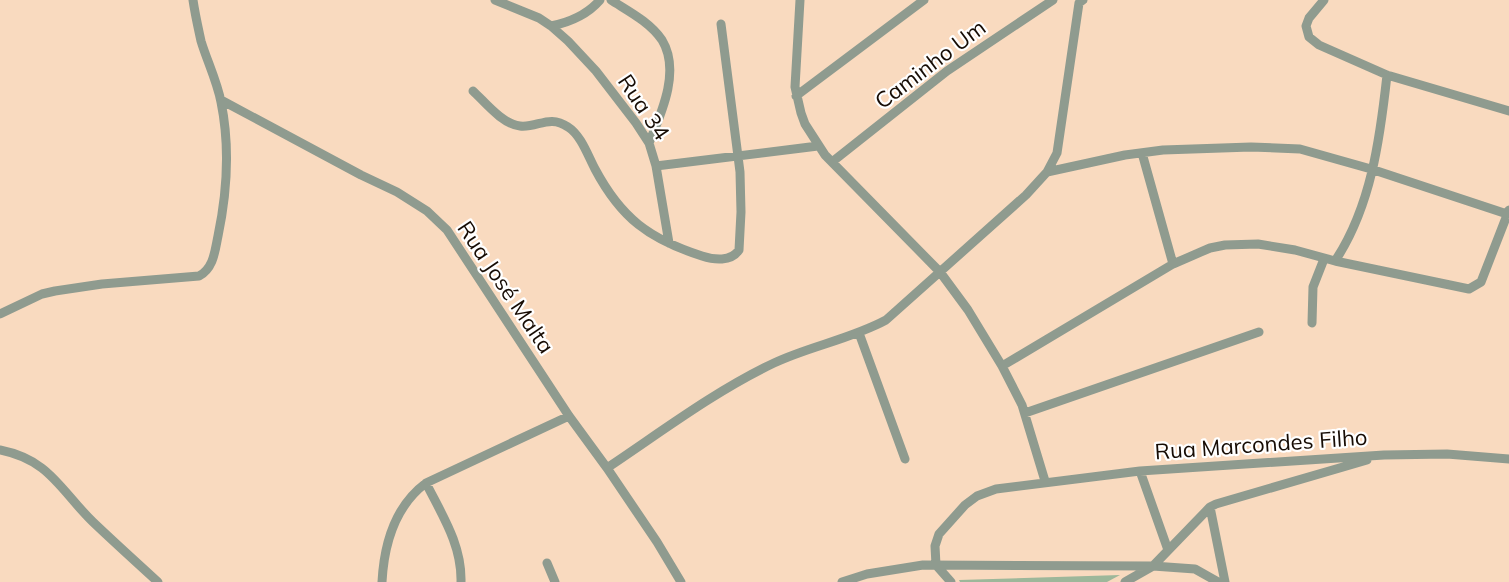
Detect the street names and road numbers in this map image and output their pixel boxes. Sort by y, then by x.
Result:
street label: Caminho Um [869,13,991,115]
street label: Rua 34 [612,69,676,145]
street label: Rua José Malta [451,216,561,358]
street label: Rua Marcondes Filho [1154,423,1368,465]

